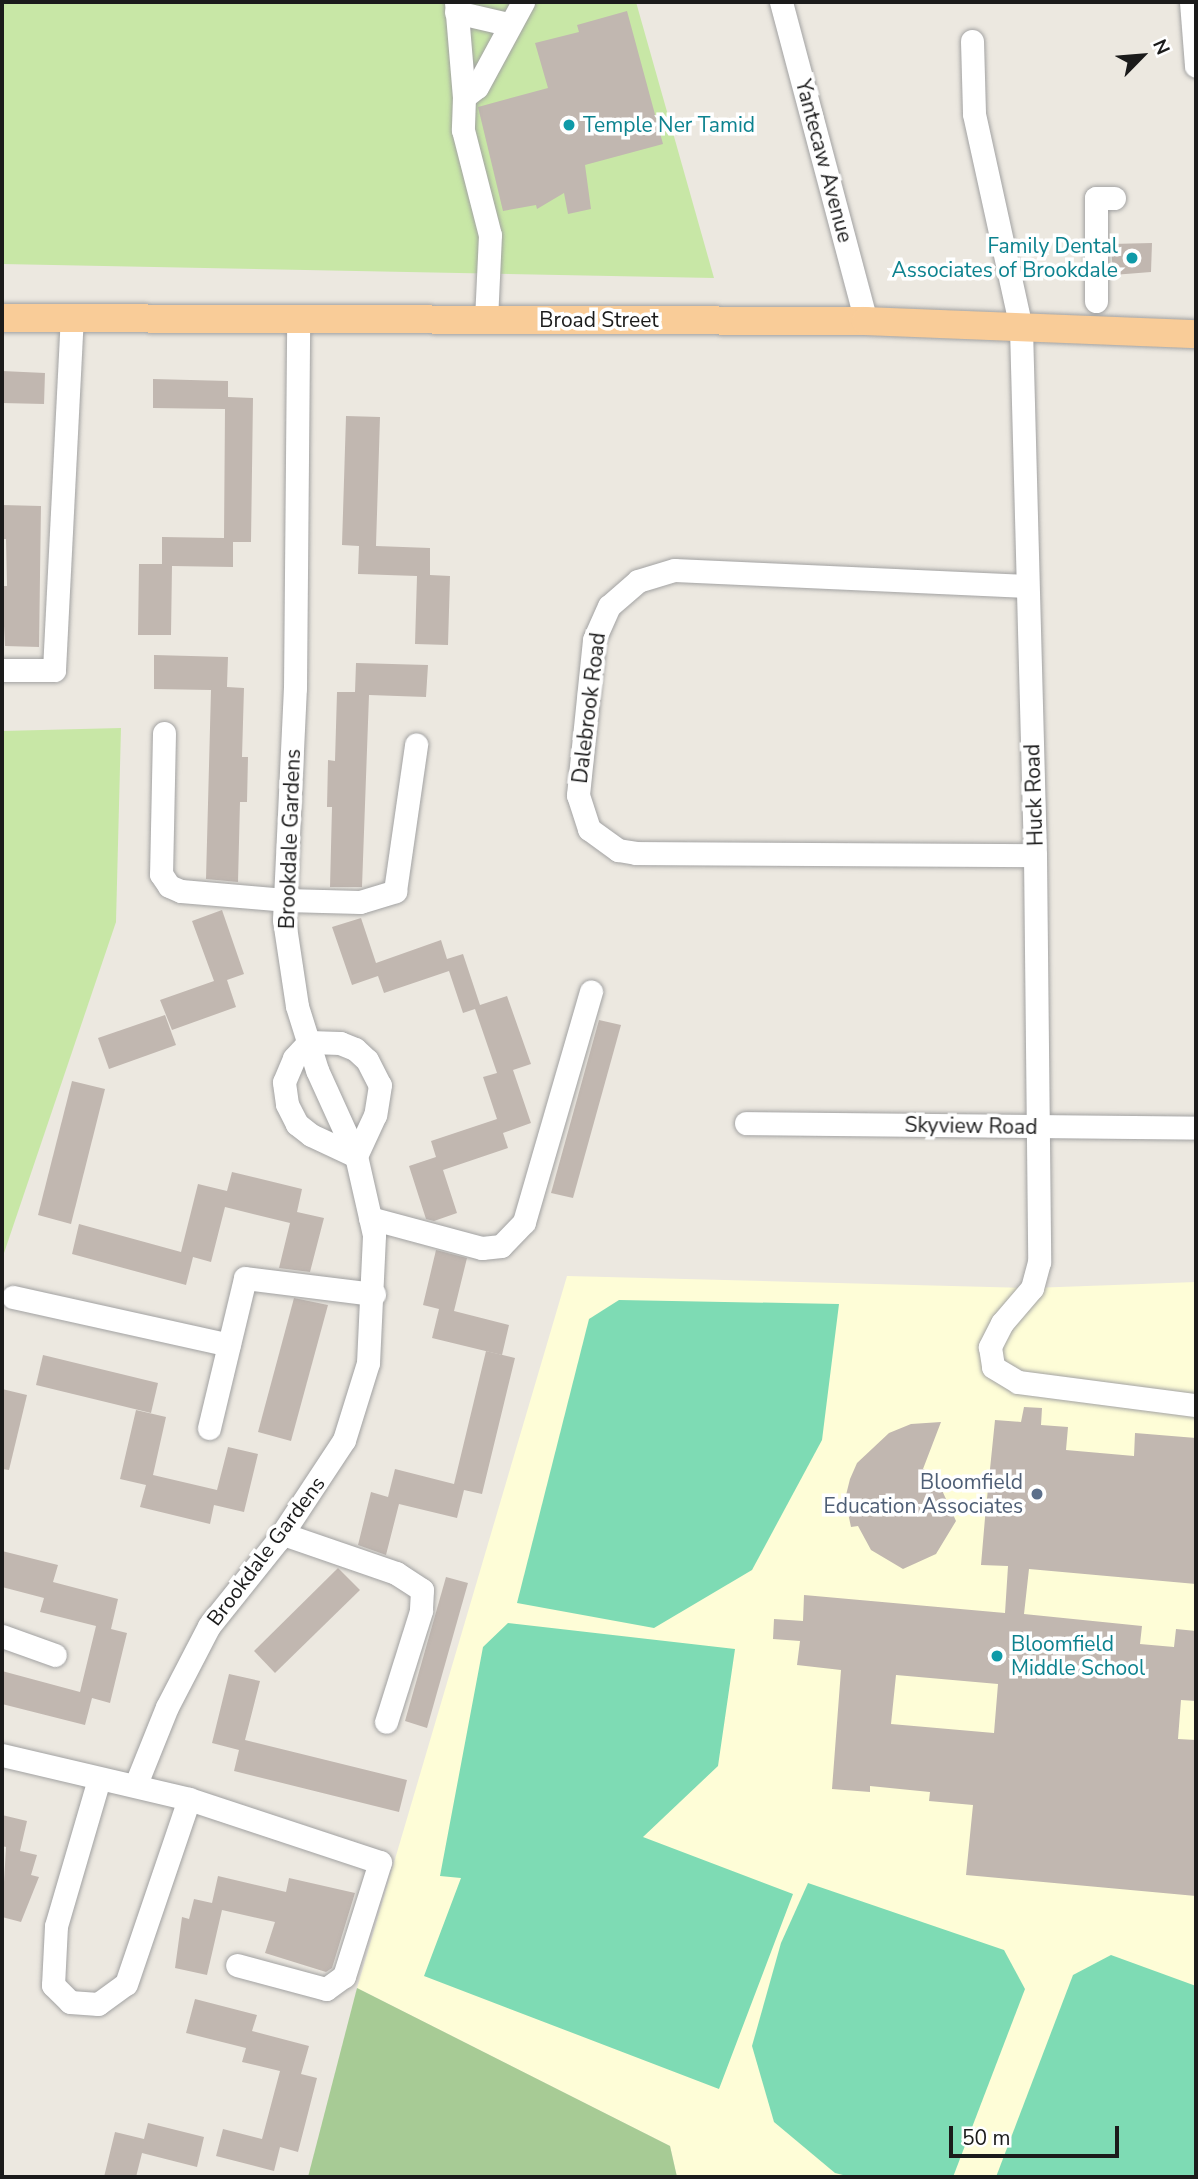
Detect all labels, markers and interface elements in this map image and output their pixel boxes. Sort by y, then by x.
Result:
north arrow [1107,21,1177,91]
text: N [1146,35,1176,59]
street label: Yantecaw Avenue [790,77,858,245]
place label: Temple Ner Tamid [583,112,755,138]
marker: Temple Ner Tamid [561,117,577,133]
place label: Family Dental Associates of Brookdale [892,233,1118,283]
marker: Family Dental Associates of Brookdale [1124,250,1140,266]
street label: Broad Street [539,307,659,333]
street label: Dalebrook Road [567,631,611,785]
street label: Huck Road [1020,743,1048,847]
street label: Brookdale Gardens [274,748,306,930]
street label: Skyview Road [904,1112,1038,1140]
place label: Bloomfield Education Associates [824,1469,1023,1519]
street label: Brookdale Gardens [202,1471,330,1631]
marker: Bloomfield Education Associates [1029,1486,1045,1502]
place label: Bloomfield Middle School [1011,1631,1145,1681]
marker: Bloomfield Middle School [989,1648,1005,1664]
scale bar [953,2112,1123,2156]
text: 50 m [962,2124,1011,2152]

